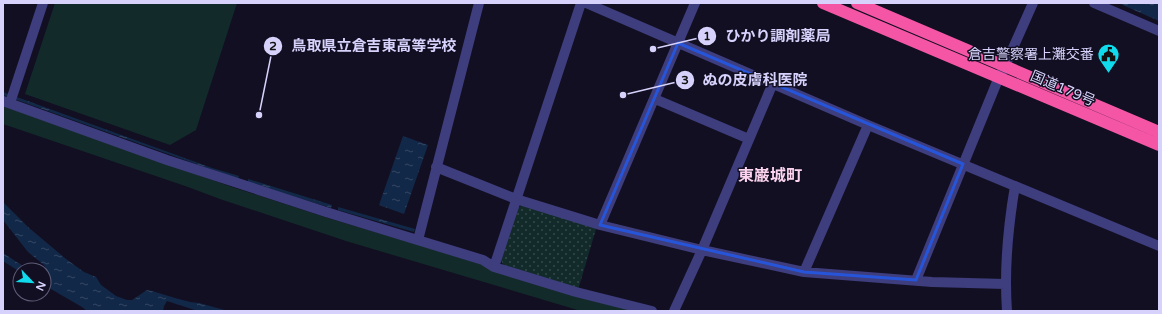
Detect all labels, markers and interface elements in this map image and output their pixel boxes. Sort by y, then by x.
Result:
callout: ひかり調剤薬局 [697,22,838,49]
text: ひかり調剤薬局 [725,27,831,45]
text: 1 [703,29,711,43]
callout: 鳥取県立倉吉東高等学校 [263,33,464,60]
text: 鳥取県立倉吉東高等学校 [291,37,457,55]
text: 2 [269,39,277,53]
public building icon: 倉吉警察署上灘交番 [1096,41,1122,74]
place label: 倉吉警察署上灘交番 [968,46,1094,63]
callout: ぬの皮膚科医院 [675,66,816,93]
street label: 国道179号 [1028,67,1098,110]
text: ぬの皮膚科医院 [702,71,808,89]
text: 3 [681,73,689,87]
district label: 東巌城町 [738,166,802,186]
north arrow [12,262,52,302]
text: N [33,279,48,293]

